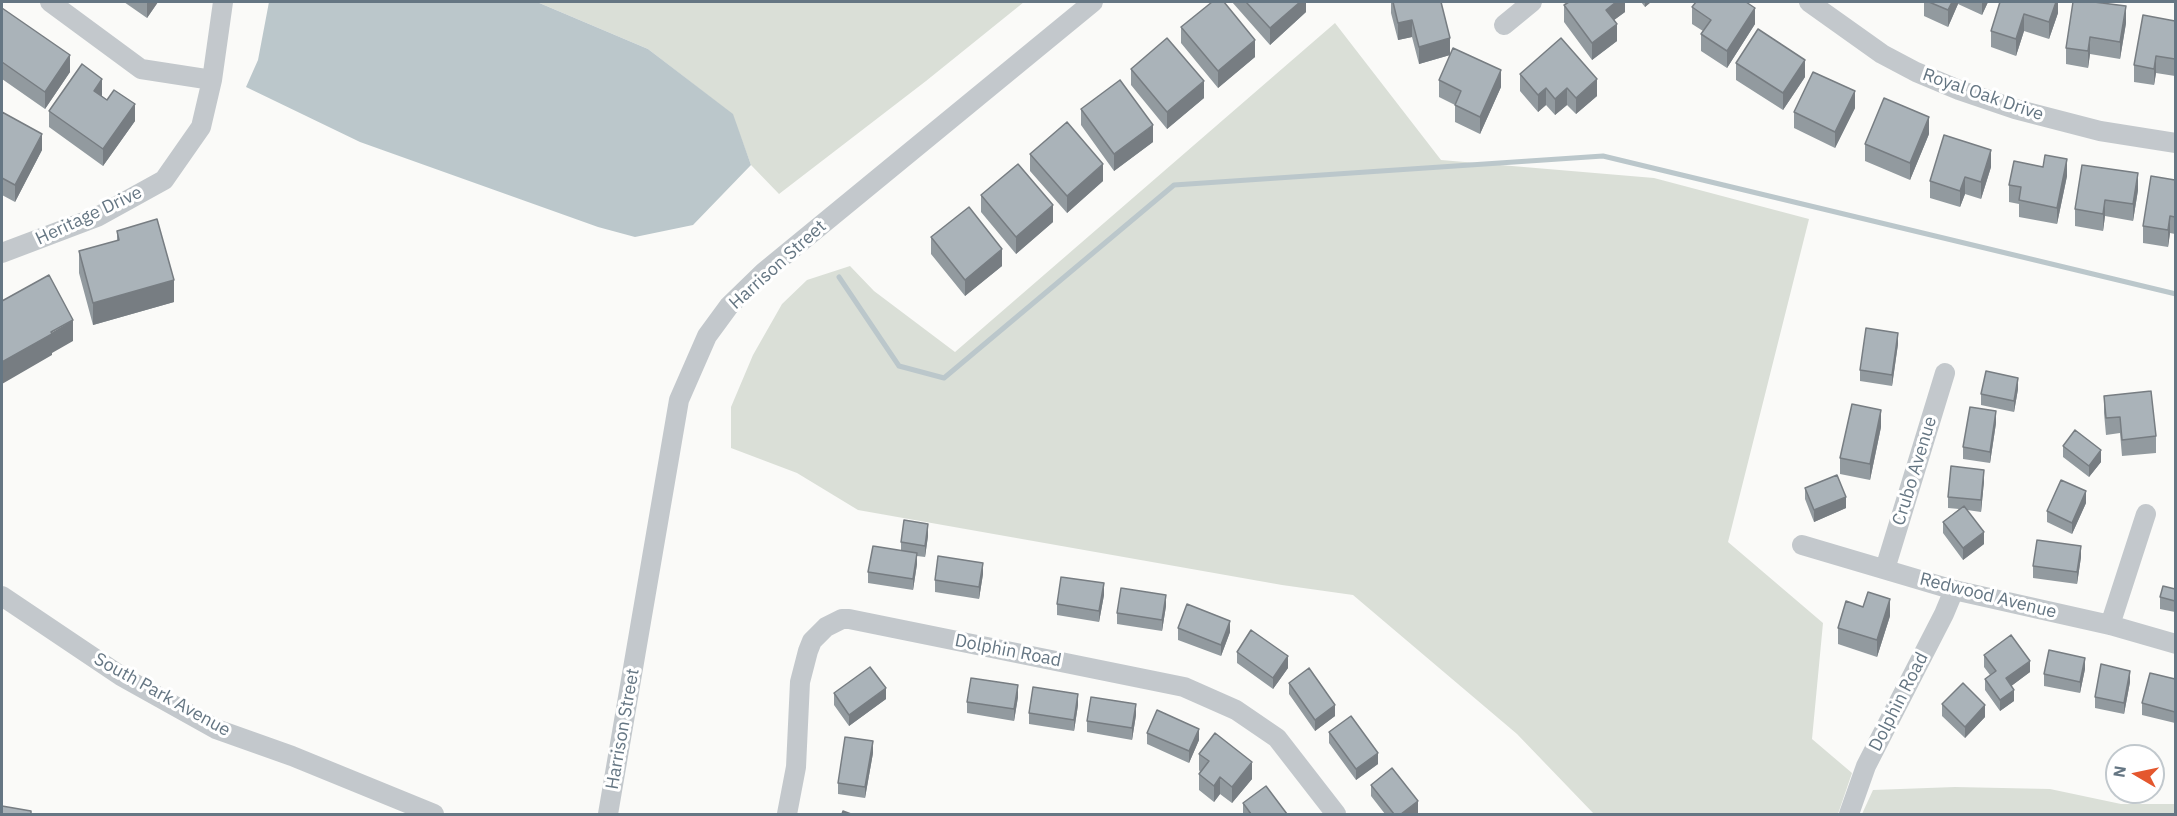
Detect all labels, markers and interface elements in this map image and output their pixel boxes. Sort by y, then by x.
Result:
street label: Royal Oak Drive [1920,64,2046,126]
street label: Heritage Drive [32,182,146,250]
street label: Harrison Street [725,216,831,314]
street label: Crubo Avenue [1888,414,1942,528]
street label: Redwood Avenue [1917,569,2059,623]
street label: Dolphin Road [953,630,1063,672]
street label: South Park Avenue [90,649,234,741]
street label: Dolphin Road [1865,649,1933,755]
street label: Harrison Street [602,667,644,791]
north arrow [2105,744,2165,804]
text: N [2108,764,2130,779]

